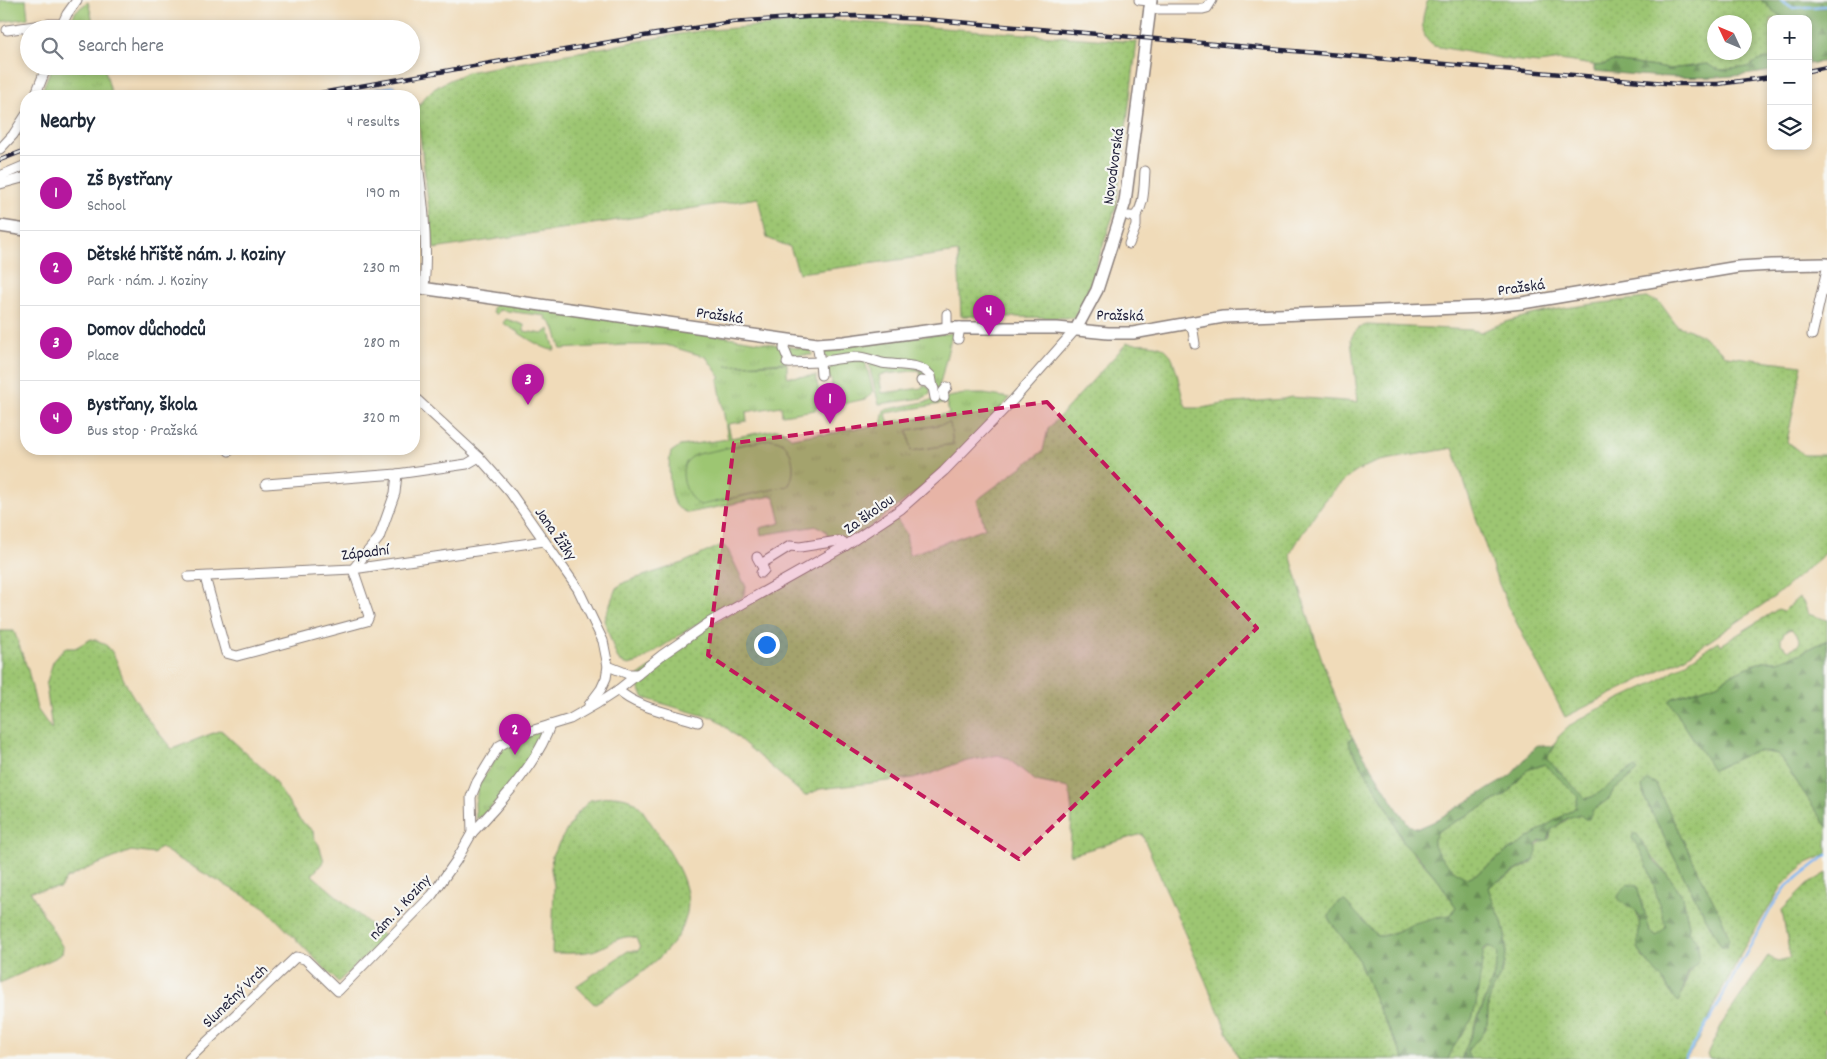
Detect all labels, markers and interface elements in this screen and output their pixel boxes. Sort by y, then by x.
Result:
north arrow [1707,15,1752,60]
map controls [1767,15,1812,150]
button: + [1767,15,1812,60]
search box [20,20,420,75]
icon: search [38,34,66,62]
text: Search here [78,34,164,61]
button: − [1767,60,1812,105]
button: layers [1767,105,1812,150]
text: Nearby [40,108,95,138]
text: 4 results [347,111,400,134]
street label: Novodvorská [1098,126,1131,206]
text: ZŠ Bystřany [87,168,172,195]
text: 1 [54,182,58,205]
text: 190 m [366,182,400,205]
text: School [87,195,126,218]
text: Dětské hřiště nám. J. Koziny [87,243,285,270]
text: 2 [53,257,60,280]
text: 230 m [363,257,400,280]
text: Park · nám. J. Koziny [87,270,207,293]
street label: Pražská [1496,274,1546,303]
pin: 4 [973,295,1005,336]
street label: Pražská [695,302,745,331]
street label: Pražská [1096,305,1144,328]
text: Domov důchodců [87,318,206,345]
text: 3 [52,332,60,355]
text: 280 m [363,332,400,355]
text: Place [87,345,119,368]
pin: 3 [512,364,544,405]
pin: 1 [814,383,846,424]
text: Bystřany, škola [87,393,197,420]
text: 4 [53,407,59,430]
text: 320 m [363,407,400,430]
text: Bus stop · Pražská [87,420,198,443]
street label: Za školou [840,489,899,541]
street label: Jana Žižky [528,503,582,566]
street label: Západní [340,539,391,568]
your location [754,632,780,658]
pin: 2 [499,714,531,755]
street label: nám. J. Koziny [364,869,438,946]
street label: Slunečný Vrch [198,960,274,1034]

